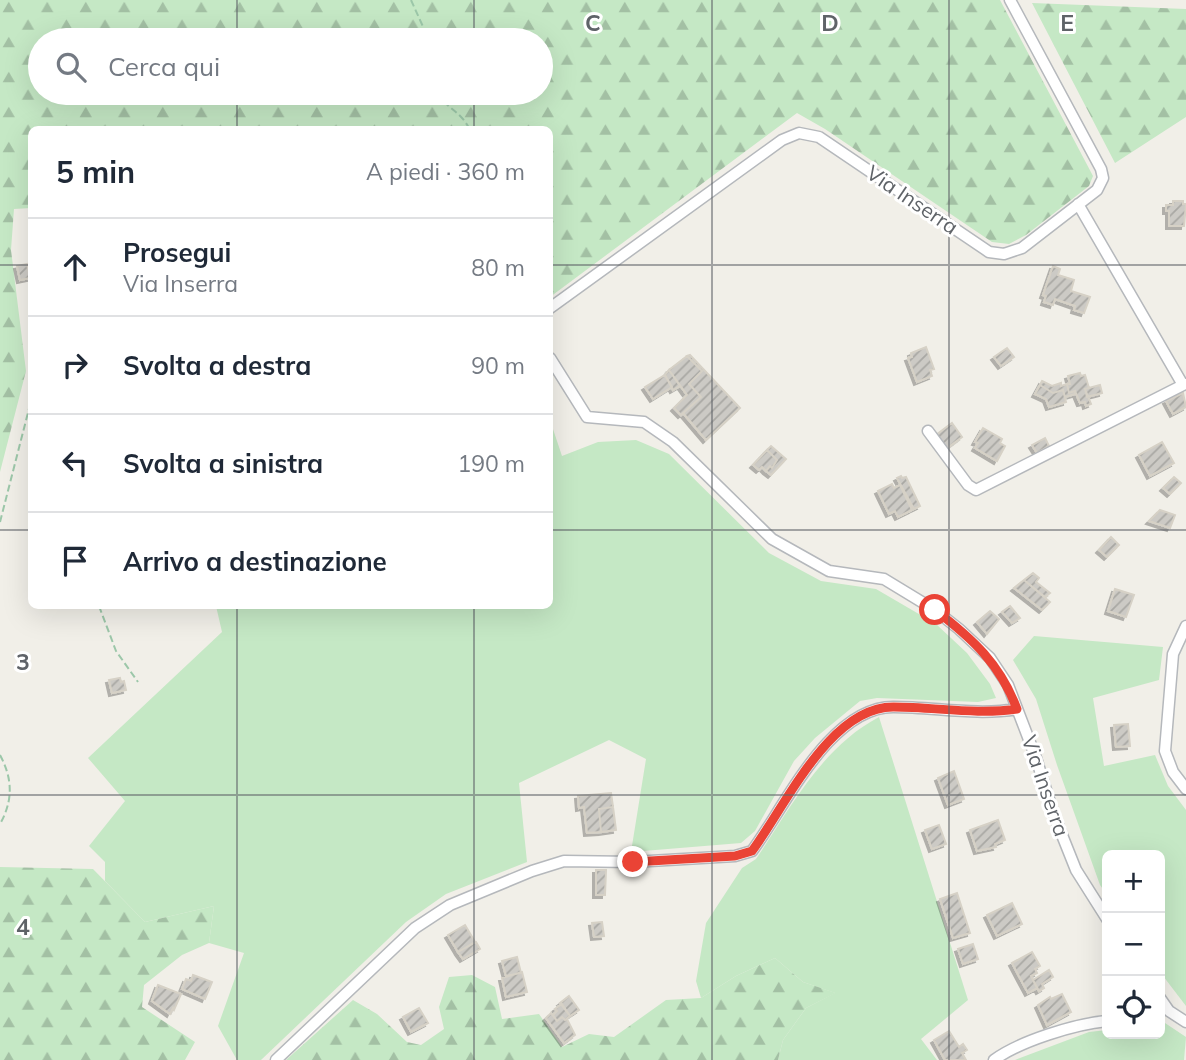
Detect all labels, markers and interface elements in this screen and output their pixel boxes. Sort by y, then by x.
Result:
text: C [585,8,601,37]
text: D [821,8,839,37]
text: E [1060,8,1074,37]
search box [28,28,553,105]
icon: search [52,48,90,86]
text: Cerca qui [108,50,220,83]
text: 5 min [56,153,135,191]
text: A piedi · 360 m [366,157,525,186]
street label: Via Inserra [862,159,963,239]
text: Prosegui [123,236,231,269]
icon: ahead [56,248,94,286]
text: 80 m [471,253,525,282]
text: Via Inserra [123,269,238,298]
icon: right [56,346,94,384]
text: Svolta a destra [123,349,311,382]
text: 90 m [471,351,525,380]
icon: left [56,444,94,482]
text: Svolta a sinistra [123,447,323,480]
text: 190 m [457,449,525,478]
icon: arrive [56,542,94,580]
text: Arrivo a destinazione [123,545,387,578]
route start [919,594,950,625]
text: 3 [16,647,30,676]
street label: Via Inserra [1017,732,1075,840]
route end [617,846,648,877]
map controls [1102,850,1165,1039]
button: + [1102,850,1165,913]
text: 4 [16,912,30,941]
button: − [1102,913,1165,976]
button: locate [1102,976,1165,1039]

